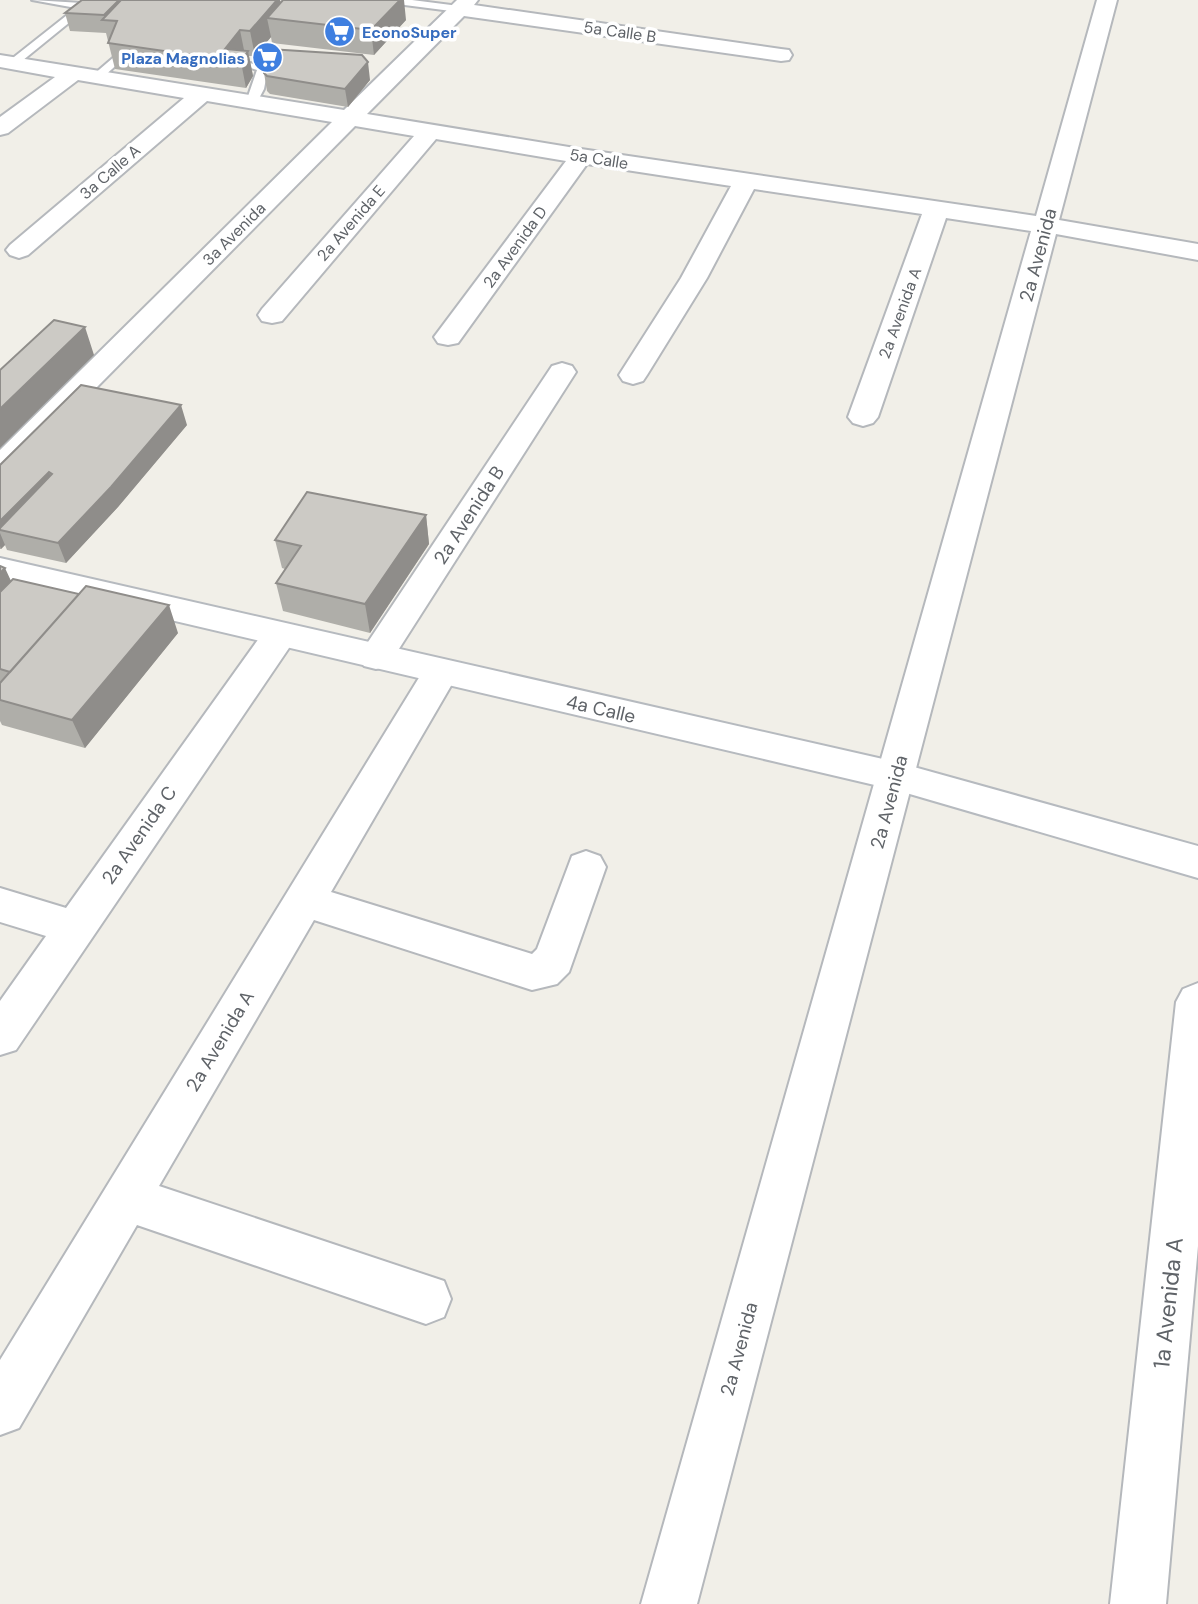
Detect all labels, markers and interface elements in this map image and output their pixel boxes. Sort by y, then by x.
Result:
supermarket icon: EconoSuper [322,15,356,49]
street label: 5a Calle B [582,17,658,47]
place label: EconoSuper [362,22,457,43]
supermarket icon: Plaza Magnolias [251,41,285,75]
place label: Plaza Magnolias [121,48,245,69]
street label: 3a Calle A [75,140,145,204]
street label: 5a Calle [568,144,630,174]
street label: 2a Avenida E [312,181,390,265]
street label: 3a Avenida [198,198,270,270]
street label: 2a Avenida D [478,202,552,292]
street label: 2a Avenida [1013,205,1063,305]
street label: 2a Avenida A [874,264,926,362]
street label: 2a Avenida B [428,461,510,569]
street label: 4a Calle [564,689,638,729]
street label: 2a Avenida [864,752,914,852]
street label: 2a Avenida C [96,781,182,889]
street label: 2a Avenida A [180,986,260,1096]
street label: 1a Avenida A [1146,1236,1190,1370]
street label: 2a Avenida [714,1299,764,1399]

